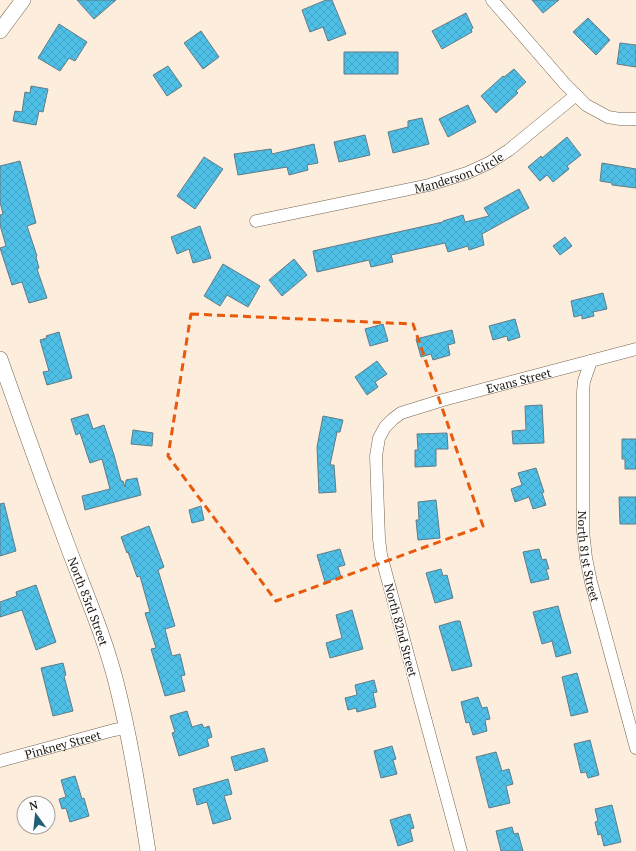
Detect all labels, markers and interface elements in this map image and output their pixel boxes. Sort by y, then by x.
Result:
street label: Manderson Circle [413,148,506,195]
street label: Evans Street [485,364,553,396]
street label: North 81st Street [576,511,604,604]
street label: North 83rd Street [65,555,112,648]
street label: North 82nd Street [381,582,421,679]
street label: Pinkney Street [23,726,103,761]
north arrow [16,795,56,835]
text: N [28,797,40,813]

